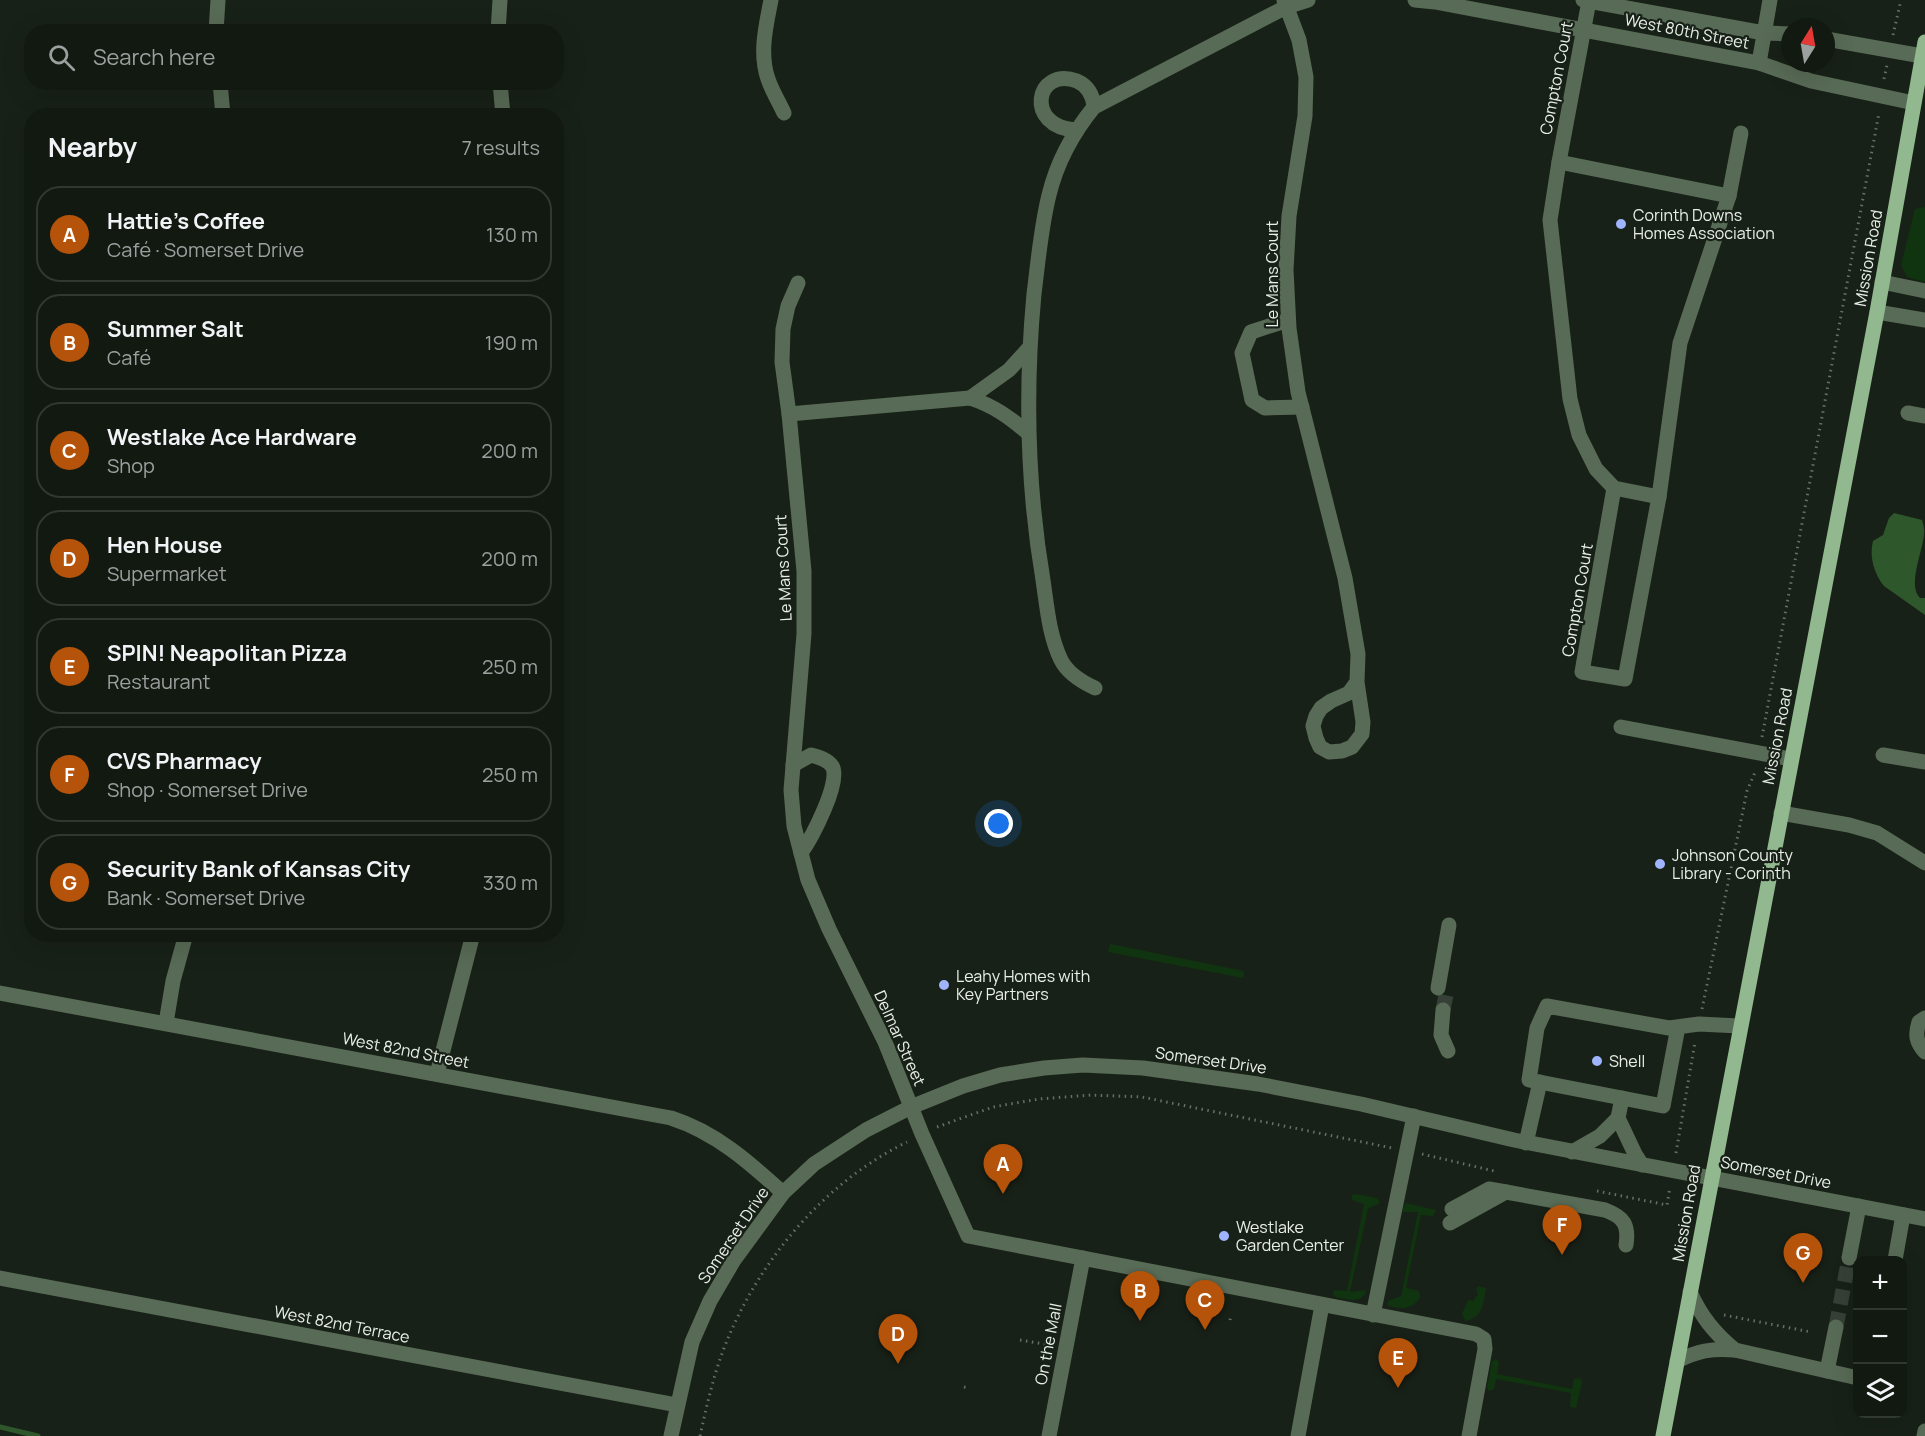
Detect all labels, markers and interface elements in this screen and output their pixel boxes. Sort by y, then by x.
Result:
street label: West 80th Street [1623,8,1751,54]
north arrow [1781,18,1835,72]
street label: Compton Court [1534,20,1578,136]
search box [24,24,564,90]
icon: search [45,41,78,74]
text: Search here [93,42,215,72]
text: Nearby [48,129,137,165]
text: 7 results [462,134,540,161]
place label: Corinth Downs Homes Association [1633,204,1775,244]
text: Hattie’s Coffee [107,206,265,236]
street label: Mission Road [1849,208,1887,308]
marker: Corinth Downs Homes Association [1614,217,1628,231]
text: A [63,221,76,248]
text: 130 m [486,221,538,248]
street label: Le Mans Court [1261,221,1283,327]
text: Café · Somerset Drive [107,236,304,263]
text: Summer Salt [107,314,244,344]
text: B [63,329,76,356]
text: 190 m [485,329,538,356]
text: Café [107,344,151,371]
text: Westlake Ace Hardware [107,422,357,452]
text: C [62,437,77,464]
text: 200 m [481,437,538,464]
text: Shop [107,452,155,479]
street label: Le Mans Court [769,514,797,622]
text: Hen House [107,530,222,560]
street label: Compton Court [1556,542,1598,658]
text: D [62,545,77,572]
text: 200 m [481,545,538,572]
text: Supermarket [107,560,227,587]
text: SPIN! Neapolitan Pizza [107,638,347,668]
text: E [64,653,75,680]
text: 250 m [482,653,538,680]
text: Restaurant [107,668,211,695]
street label: Mission Road [1757,686,1797,786]
text: CVS Pharmacy [107,746,262,776]
text: F [64,761,75,788]
text: 250 m [482,761,538,788]
text: Shop · Somerset Drive [107,776,308,803]
your location [984,809,1013,838]
place label: Johnson County Library - Corinth [1672,844,1794,884]
text: Security Bank of Kansas City [107,854,410,884]
marker: Johnson County Library - Corinth [1653,857,1667,871]
text: G [62,869,77,896]
text: 330 m [483,869,538,896]
text: Bank · Somerset Drive [107,884,305,911]
place label: Leahy Homes with Key Partners [956,965,1090,1005]
marker: Leahy Homes with Key Partners [937,978,951,992]
street label: Delmar Street [869,987,931,1089]
street label: West 82nd Street [341,1027,471,1073]
street label: Somerset Drive [1154,1041,1268,1079]
place label: Shell [1609,1050,1645,1072]
marker: Shell [1590,1054,1604,1068]
pin: A [984,1144,1022,1194]
street label: Somerset Drive [1719,1150,1833,1194]
street label: Mission Road [1667,1163,1705,1263]
street label: Somerset Drive [692,1182,774,1288]
pin: F [1542,1206,1582,1255]
place label: Westlake Garden Center [1236,1216,1345,1256]
marker: Westlake Garden Center [1217,1229,1231,1243]
pin: G [1784,1234,1822,1283]
map controls [1853,1256,1907,1418]
button: + [1853,1256,1907,1310]
pin: B [1120,1272,1160,1321]
pin: C [1186,1280,1224,1330]
street label: West 82nd Terrace [272,1300,412,1348]
street label: On the Mall [1029,1301,1067,1387]
button: − [1853,1310,1907,1364]
pin: D [878,1314,918,1364]
pin: E [1378,1338,1418,1388]
button: layers [1853,1364,1907,1418]

